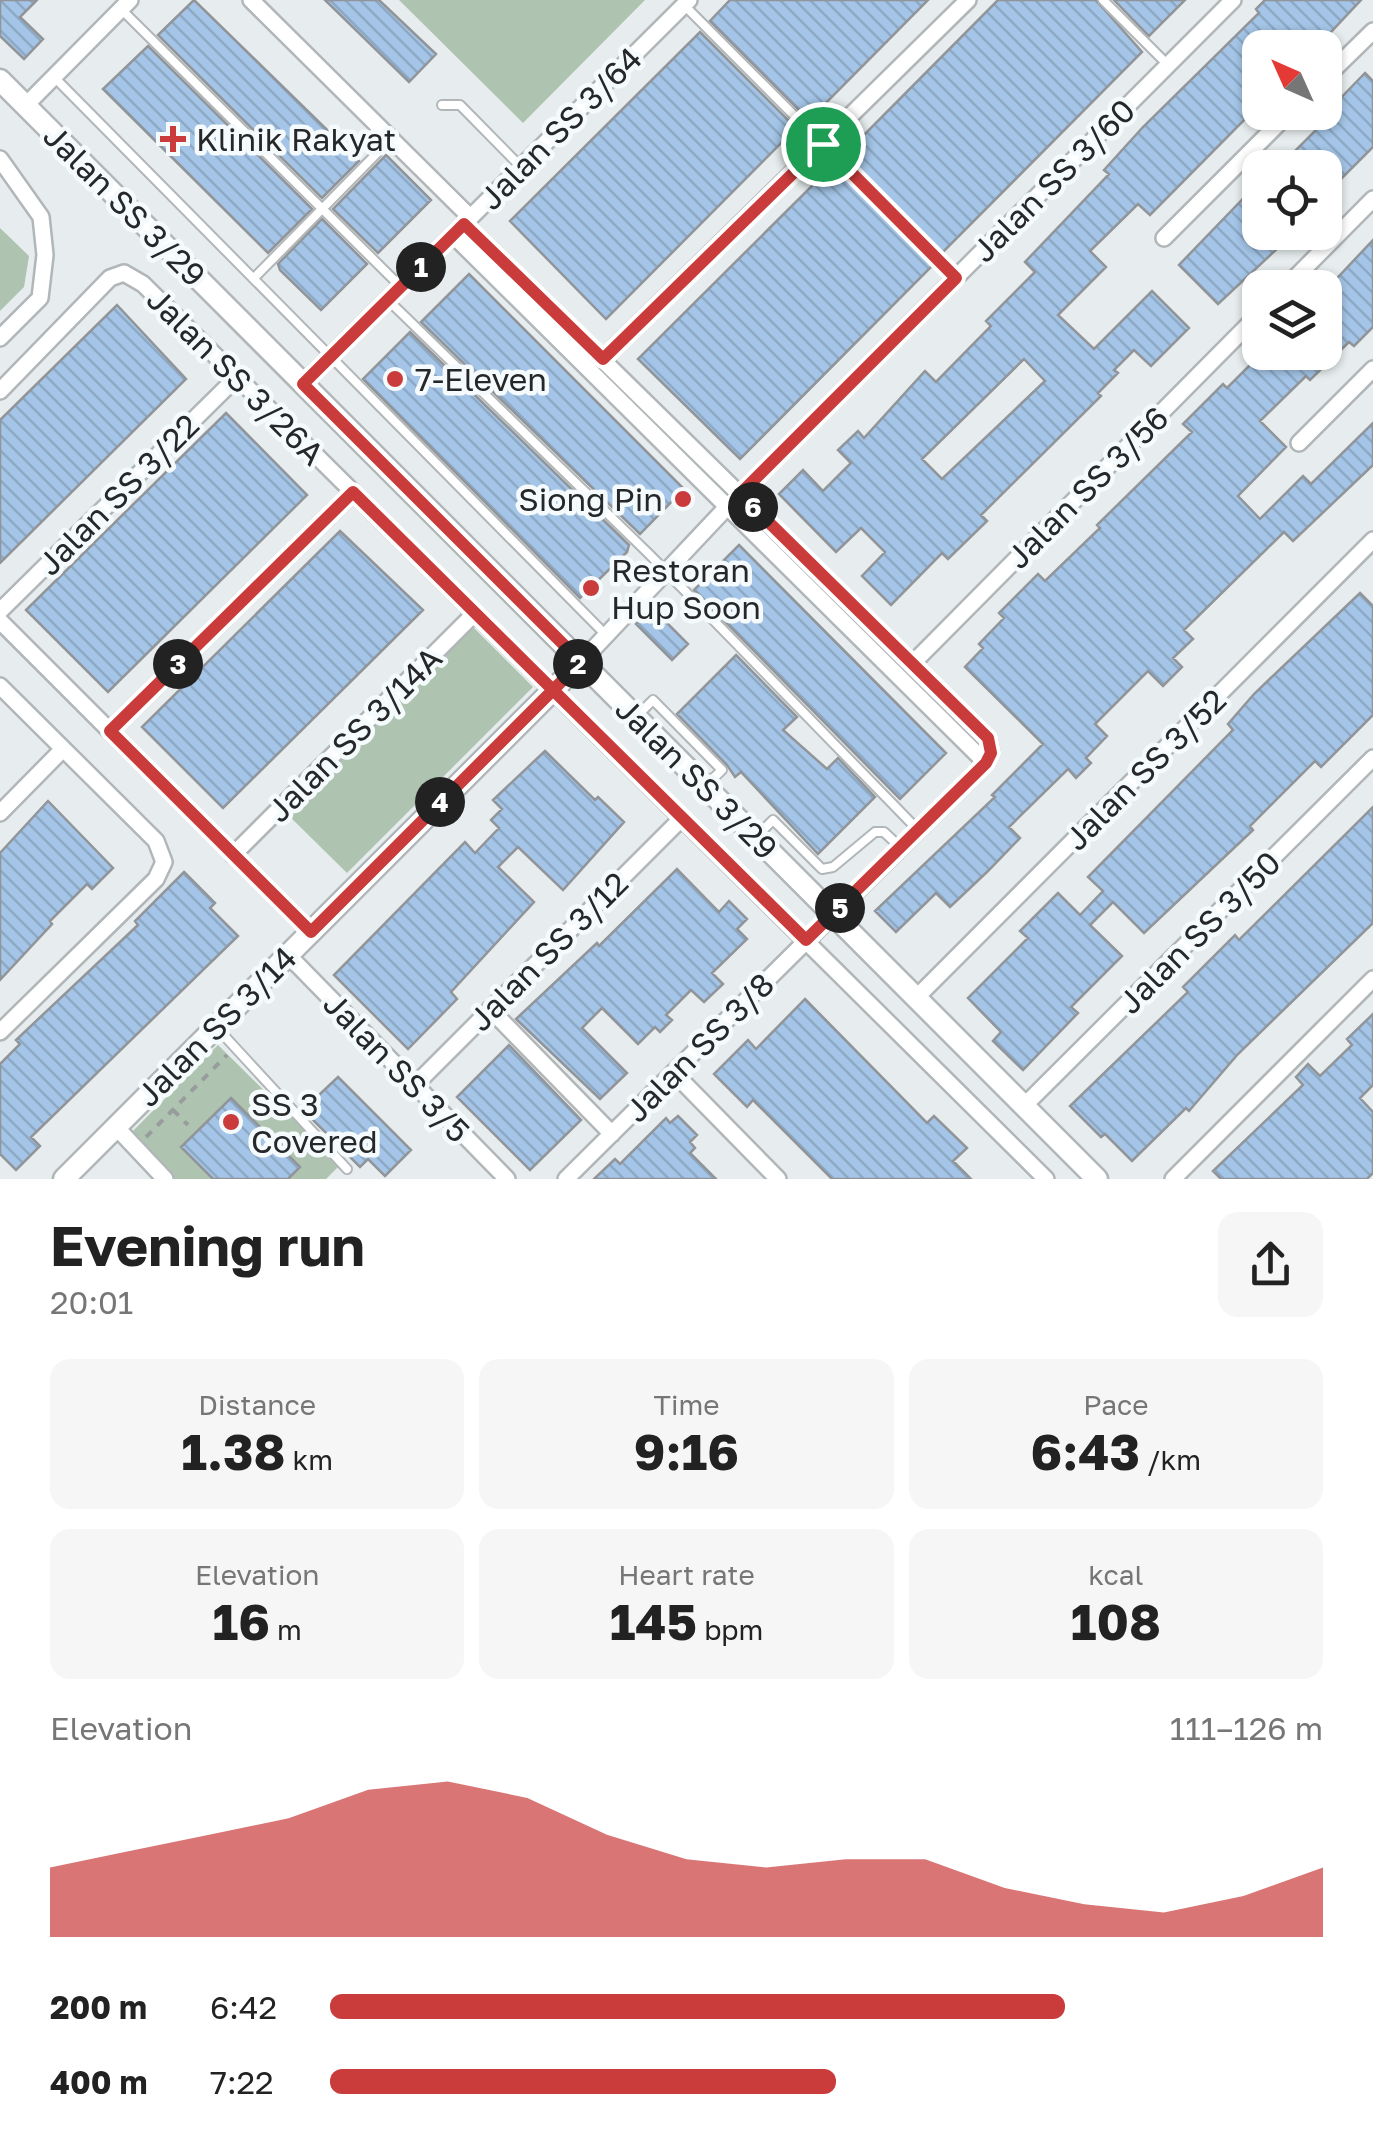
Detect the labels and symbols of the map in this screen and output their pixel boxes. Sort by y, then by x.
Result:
north arrow [1242,30,1342,130]
street label: Jalan SS 3/64 [471,39,649,217]
street label: Jalan SS 3/60 [964,91,1142,269]
pin [781,102,866,187]
street label: Jalan SS 3/29 [36,116,214,294]
place label: Klinik Rakyat [196,120,396,158]
marker: Klinik Rakyat [160,126,186,152]
pin: 1 [396,242,446,292]
street label: Jalan SS 3/26A [140,280,332,472]
place label: 7-Eleven [415,360,547,398]
marker: 7-Eleven [384,368,406,390]
street label: Jalan SS 3/56 [998,398,1176,576]
street label: Jalan SS 3/22 [30,406,206,582]
place label: Siong Pin [518,480,663,518]
pin: 6 [728,482,778,532]
marker: Siong Pin [672,488,694,510]
place label: Restoran Hup Soon [611,551,761,626]
marker: Restoran Hup Soon [580,577,602,599]
pin: 3 [153,639,203,689]
street label: Jalan SS 3/14A [259,639,449,829]
pin: 2 [553,639,603,689]
street label: Jalan SS 3/52 [1057,681,1233,857]
street label: Jalan SS 3/29 [608,689,786,867]
pin: 4 [415,777,465,827]
street label: Jalan SS 3/50 [1110,843,1288,1021]
street label: Jalan SS 3/12 [461,864,635,1038]
pin: 5 [815,883,865,933]
street label: Jalan SS 3/14 [128,938,304,1114]
street label: Jalan SS 3/8 [617,965,781,1129]
street label: Jalan SS 3/5 [316,984,478,1150]
place label: SS 3 Covered [251,1085,378,1160]
marker: SS 3 Covered [220,1111,242,1133]

